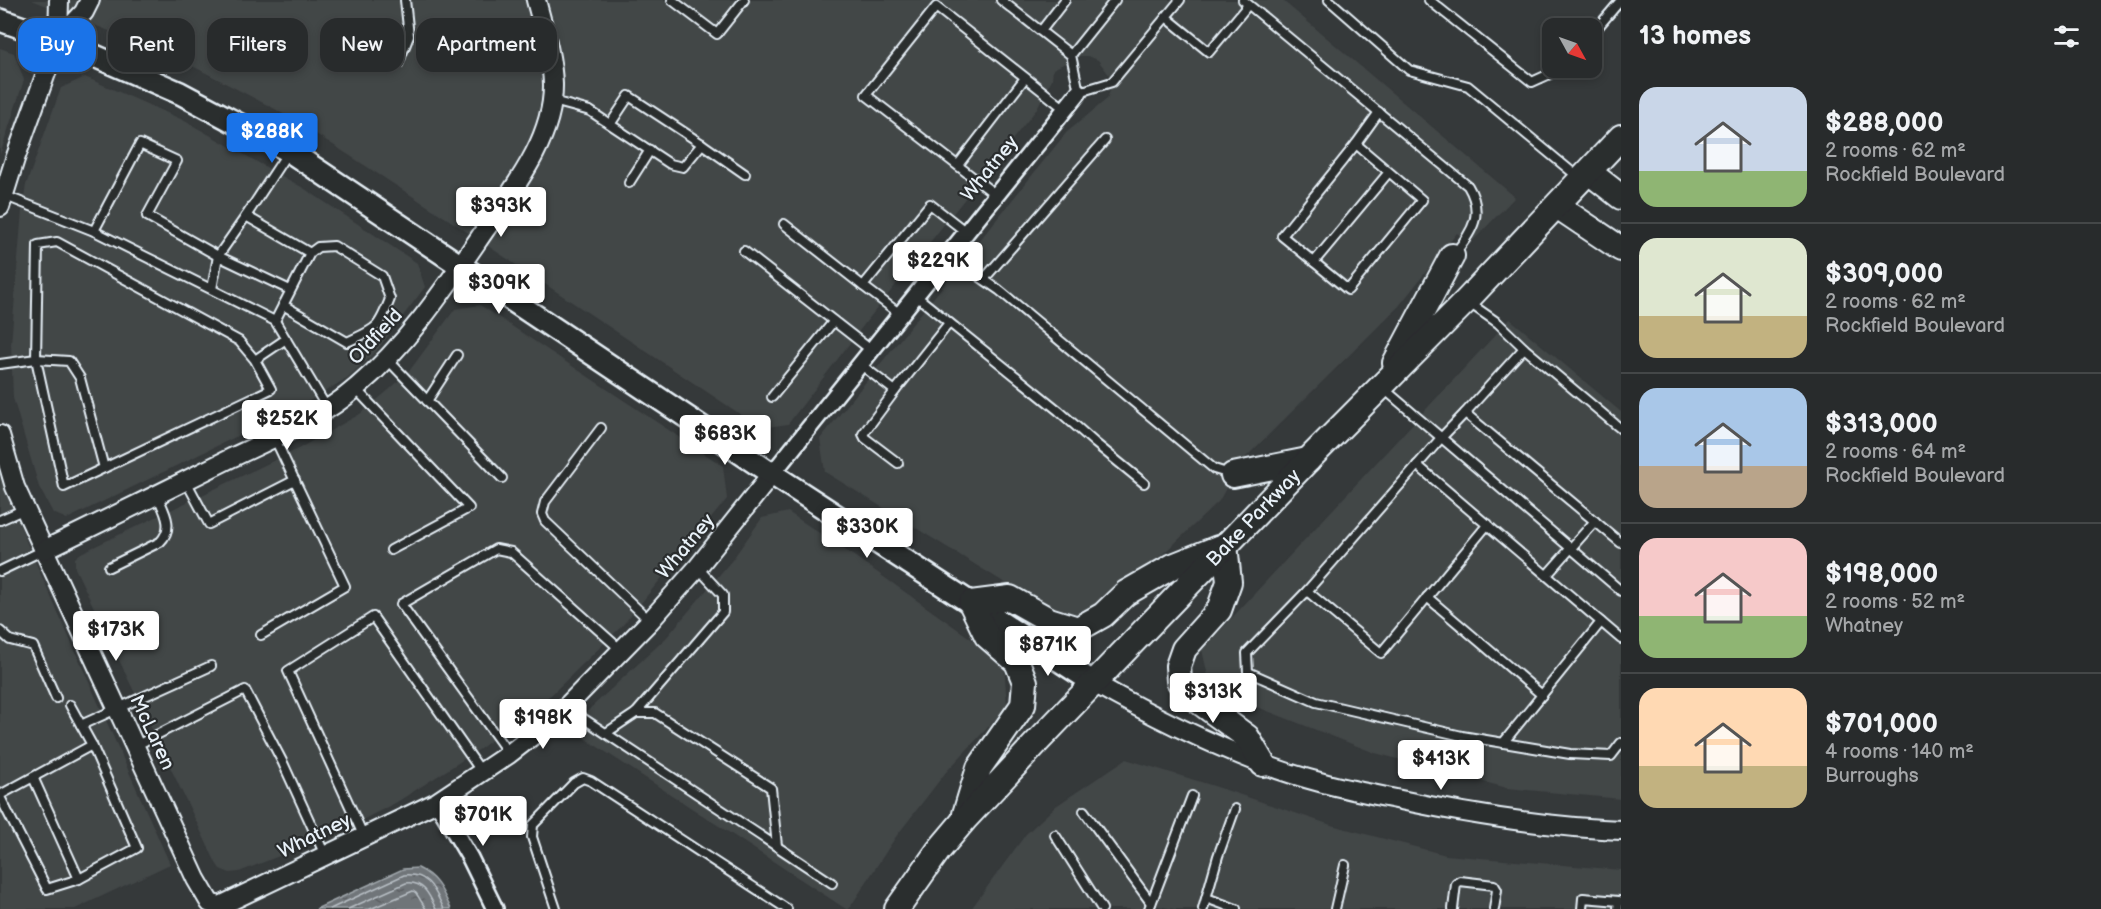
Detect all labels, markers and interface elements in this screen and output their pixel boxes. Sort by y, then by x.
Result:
chip: Buy [18,18,96,72]
chip: Rent [108,18,195,72]
chip: Filters [207,18,308,72]
chip: New [320,18,404,72]
chip: Apartment [416,18,557,72]
north arrow [1542,18,1602,78]
map controls [1542,18,1602,78]
icon: filters [2050,20,2083,53]
text: 13 homes [1639,21,1751,52]
text: $288,000 [1825,108,1943,139]
icon: home [1687,111,1759,183]
pin: $288K [230,113,314,164]
text: $288K [241,120,303,144]
street label: Whatney [956,131,1024,206]
text: 2 rooms · 62 m² [1825,139,1966,163]
text: Rockfield Boulevard [1825,163,2005,187]
pin: $393K [459,187,543,238]
text: $393K [470,194,532,218]
pin: $229K [896,242,980,293]
text: $229K [907,249,969,273]
text: $309,000 [1825,259,1943,290]
icon: home [1687,262,1759,334]
pin: $309K [457,264,541,315]
text: $309K [468,271,530,295]
text: 2 rooms · 62 m² [1825,290,1966,314]
street label: Oldfield [344,303,408,370]
text: Rockfield Boulevard [1825,314,2005,338]
pin: $252K [245,400,329,451]
text: $252K [256,407,318,431]
text: $313,000 [1825,409,1938,440]
icon: home [1687,412,1759,484]
pin: $683K [683,415,767,466]
text: $683K [694,422,756,446]
text: 2 rooms · 64 m² [1825,440,1966,464]
street label: Bake Parkway [1202,464,1306,572]
text: Rockfield Boulevard [1825,464,2005,488]
pin: $330K [825,508,909,559]
street label: Whatney [652,509,720,584]
text: $330K [836,515,898,539]
text: $198,000 [1825,559,1938,590]
icon: home [1687,562,1759,634]
text: 2 rooms · 52 m² [1825,590,1965,614]
pin: $173K [74,611,158,662]
text: Whatney [1825,614,1903,638]
text: $173K [87,618,145,642]
pin: $871K [1006,626,1090,677]
text: $871K [1019,633,1077,657]
pin: $313K [1171,673,1255,724]
text: $313K [1184,680,1242,704]
street label: McLaren [124,691,180,774]
pin: $198K [501,699,585,750]
text: $198K [514,706,572,730]
text: $701,000 [1825,709,1938,740]
icon: home [1687,712,1759,784]
pin: $413K [1399,740,1483,791]
text: 4 rooms · 140 m² [1825,740,1974,764]
text: $413K [1412,747,1470,771]
text: Burroughs [1825,764,1919,788]
pin: $701K [441,796,525,847]
text: $701K [454,803,512,827]
street label: Whatney [274,808,355,864]

